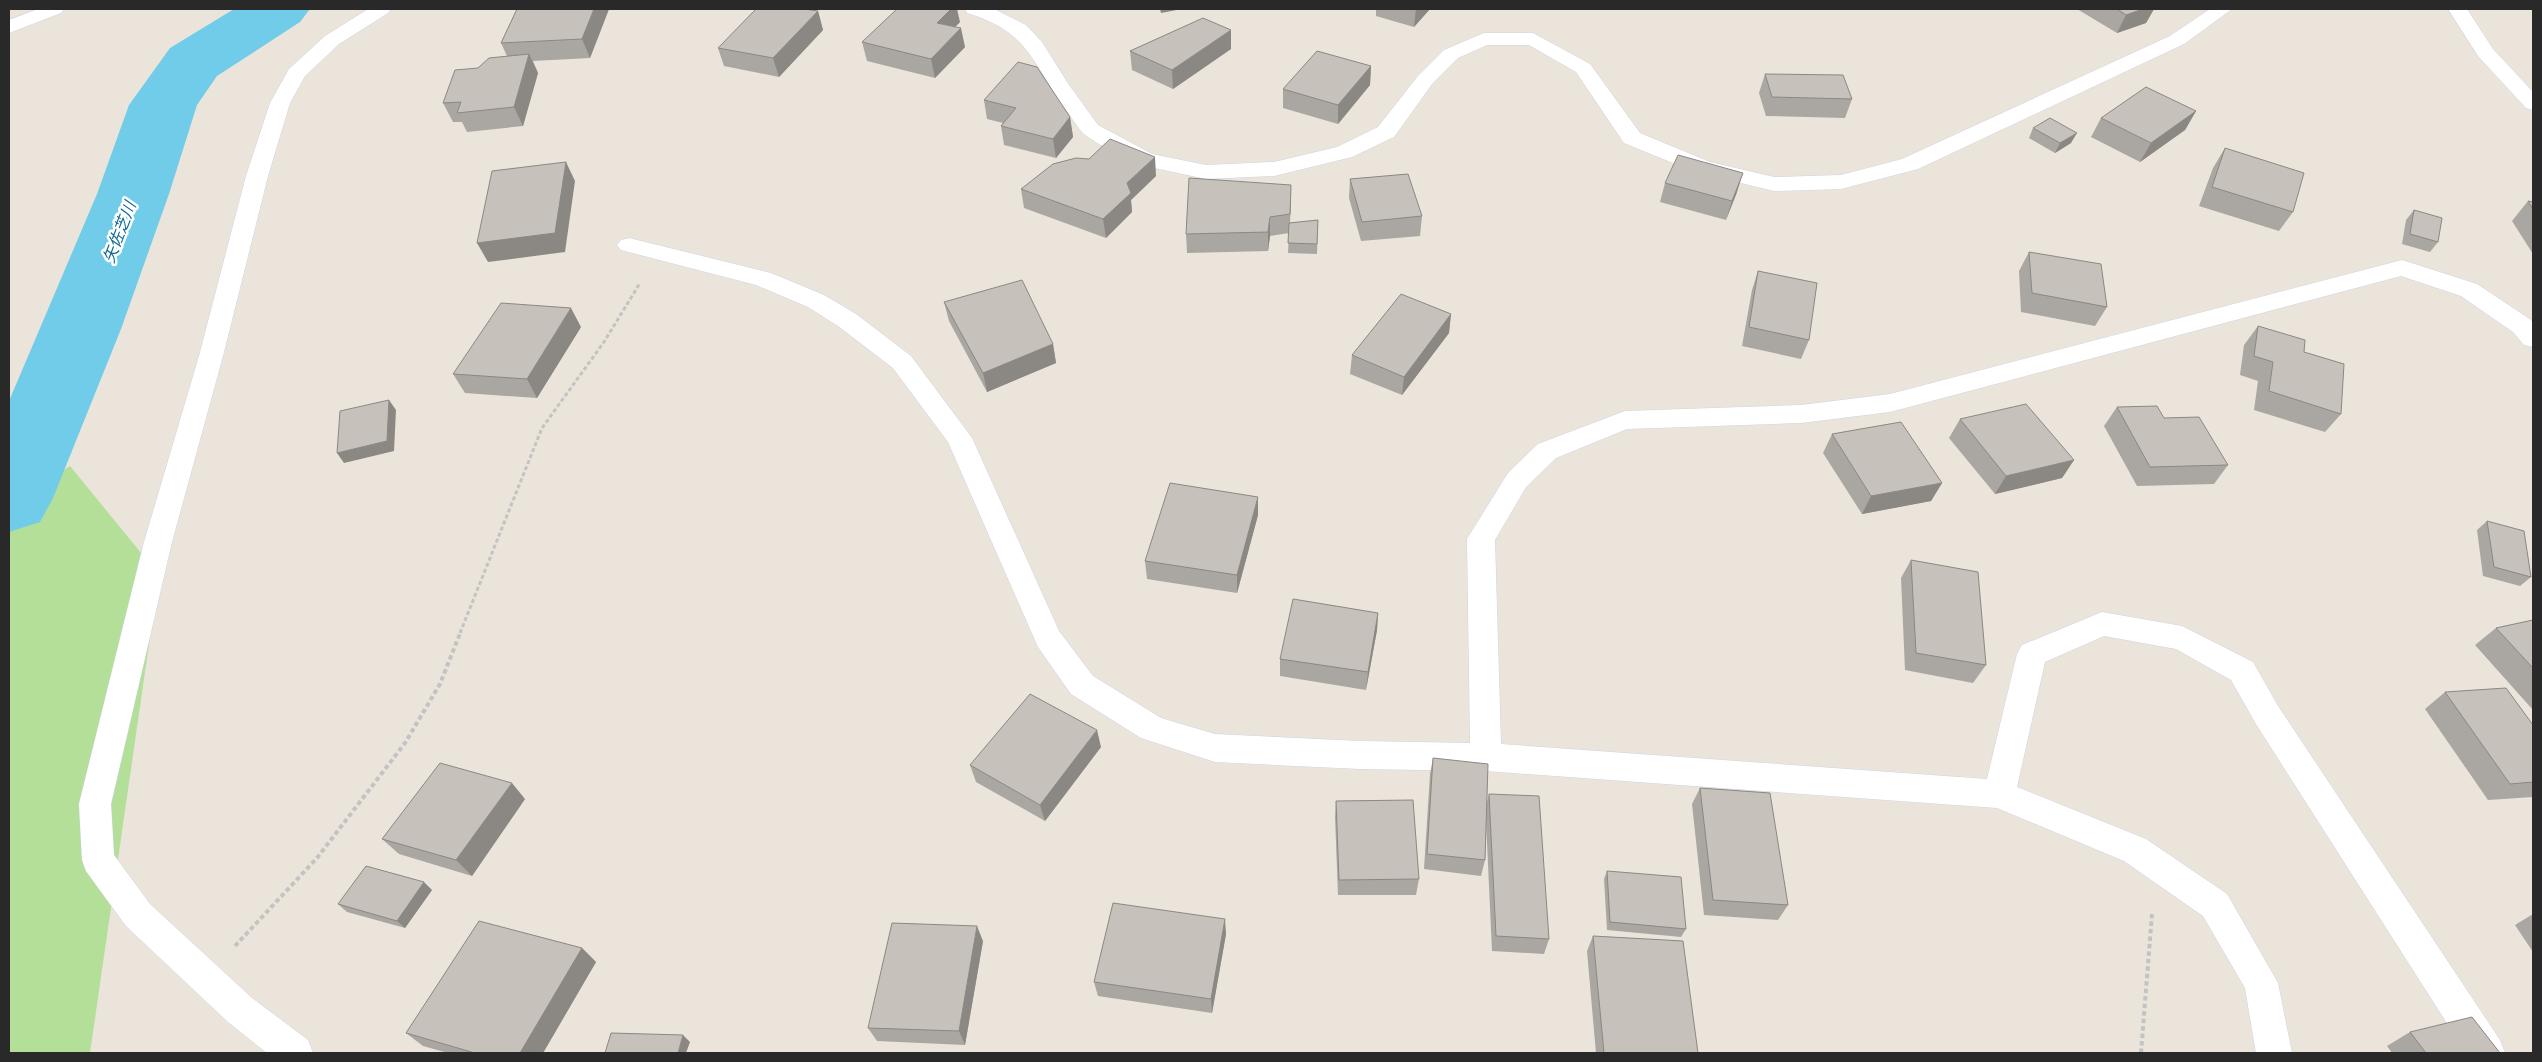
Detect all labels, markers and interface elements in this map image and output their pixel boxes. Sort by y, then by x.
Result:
water label: 矢佐芝川 [99,197,141,265]

